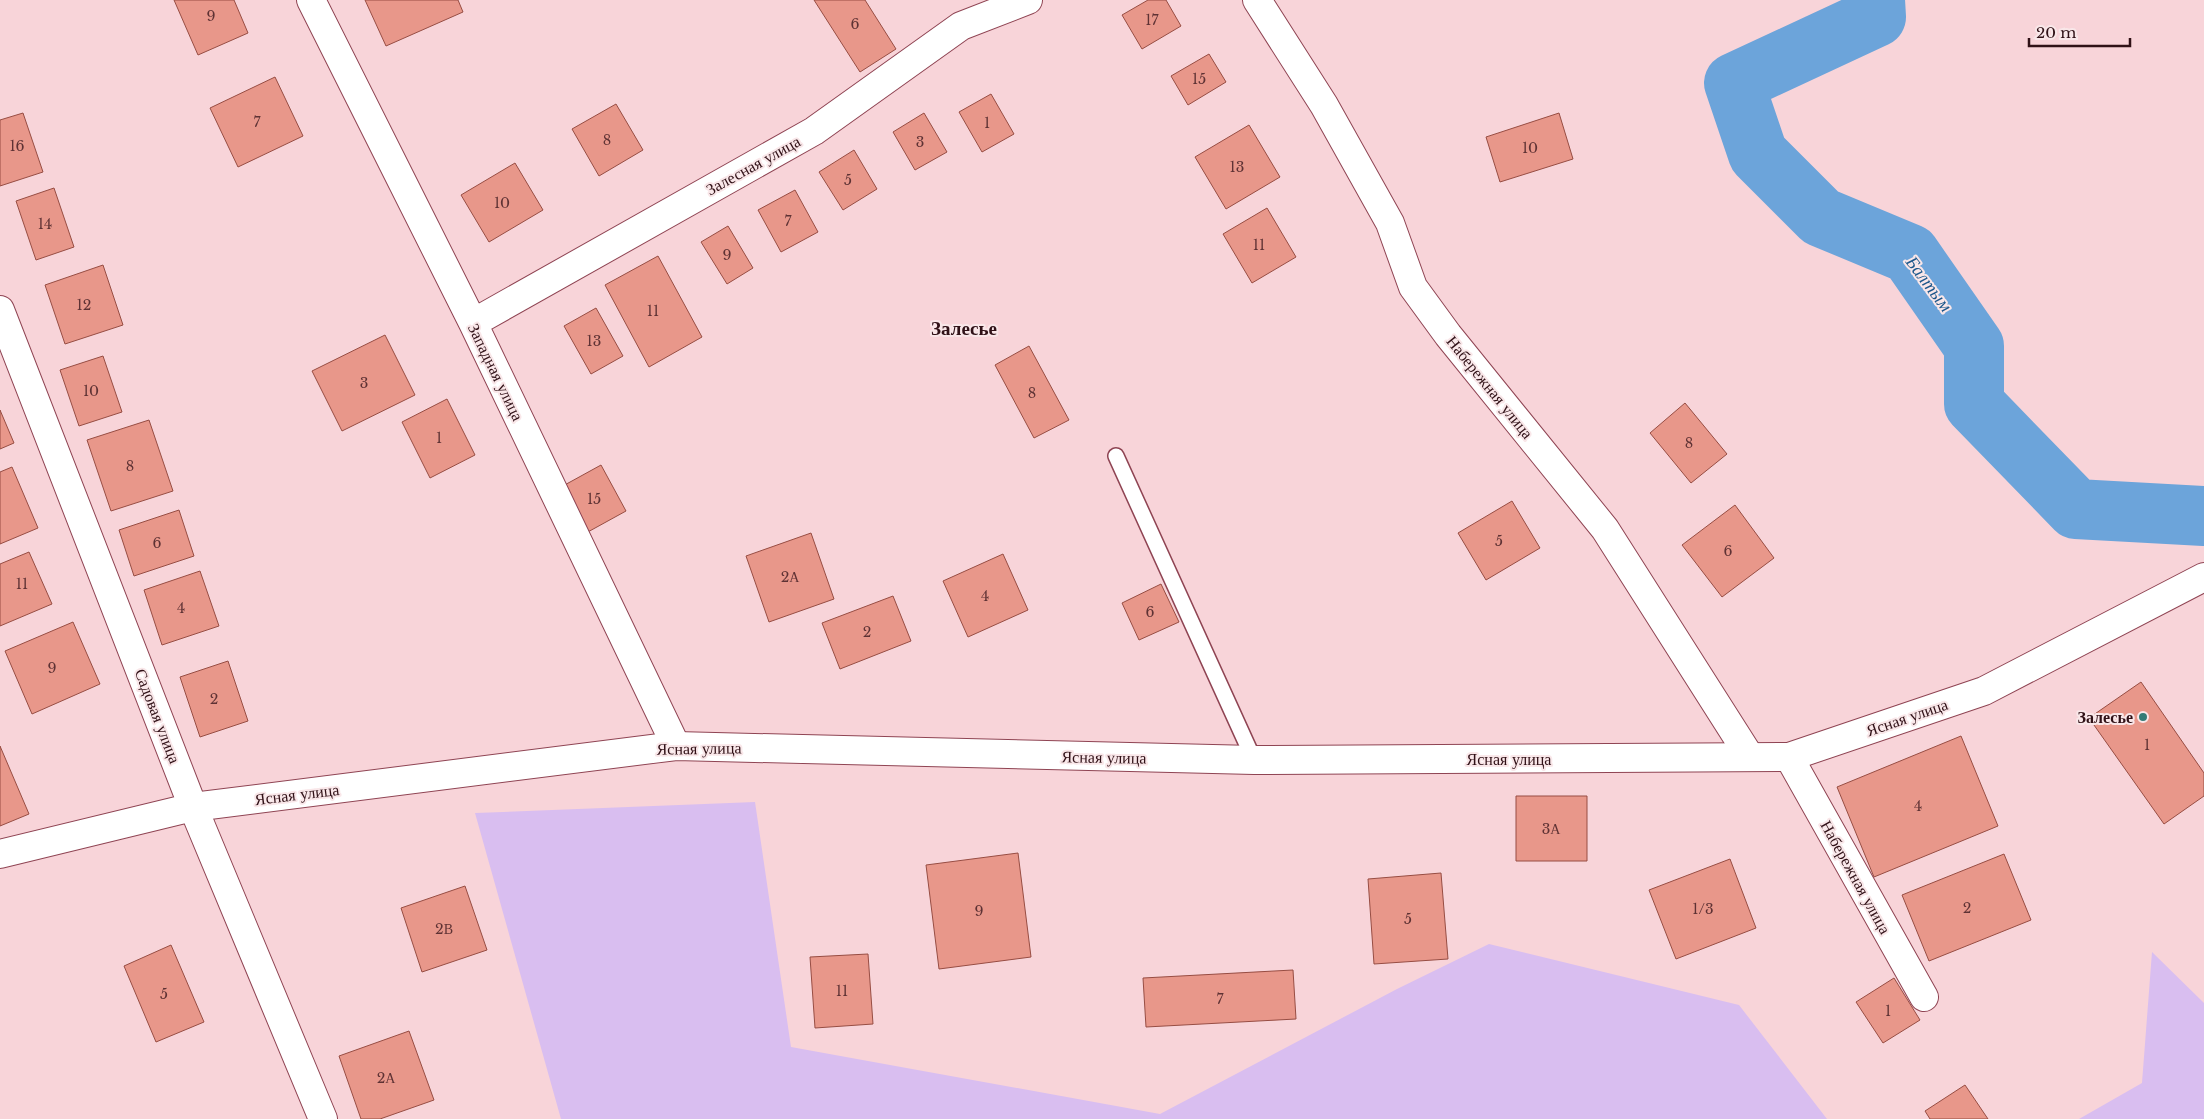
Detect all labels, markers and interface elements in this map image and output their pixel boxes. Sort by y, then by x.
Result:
house number: 9 [206,7,216,25]
house number: 17 [1145,11,1160,29]
house number: 6 [850,15,860,33]
scale bar [2029,15,2130,47]
text: 20 m [2036,23,2076,42]
house number: 15 [1192,70,1206,88]
house number: 7 [253,113,261,131]
house number: 1 [984,114,990,132]
house number: 8 [603,131,611,149]
street label: Залесная улица [702,131,804,199]
house number: 3 [916,133,924,151]
house number: 16 [9,137,25,155]
house number: 10 [1522,139,1538,157]
house number: 13 [1230,158,1244,176]
house number: 5 [844,171,852,189]
house number: 10 [494,194,510,212]
house number: 7 [784,212,792,230]
house number: 14 [38,215,52,233]
house number: 11 [1253,236,1265,254]
house number: 9 [722,246,732,264]
water label: Балтым [1900,251,1957,317]
house number: 12 [77,296,91,314]
house number: 11 [647,302,659,320]
district label: Залесье [931,317,997,340]
street label: Западная улица [464,320,528,424]
street label: Набережная улица [1442,331,1538,443]
house number: 13 [587,332,601,350]
house number: 3 [360,374,368,392]
house number: 10 [83,382,99,400]
house number: 8 [1028,384,1036,402]
house number: 1 [436,429,442,447]
house number: 8 [1685,434,1693,452]
house number: 8 [126,457,134,475]
house number: 15 [587,490,601,508]
house number: 5 [1495,532,1503,550]
house number: 6 [152,534,162,552]
house number: 6 [1723,542,1733,560]
house number: 2А [781,568,800,586]
house number: 11 [16,575,28,593]
house number: 4 [981,587,989,605]
house number: 4 [177,599,185,617]
house number: 6 [1145,603,1155,621]
house number: 2 [863,623,871,641]
house number: 9 [47,659,57,677]
street label: Садовая улица [131,666,185,766]
house number: 2 [210,690,218,708]
street label: Ясная улица [1864,694,1950,740]
place label: Залесье [2077,707,2133,727]
marker: Залесье [2137,711,2149,723]
house number: 1 [2144,736,2150,754]
street label: Ясная улица [656,737,742,759]
street label: Ясная улица [1061,746,1147,768]
street label: Ясная улица [1467,749,1551,769]
street label: Ясная улица [254,779,340,809]
house number: 4 [1914,797,1922,815]
street label: Набережная улица [1816,817,1896,937]
house number: 3А [1542,820,1561,838]
house number: 2 [1963,899,1971,917]
house number: 1/3 [1692,900,1714,918]
house number: 9 [974,902,984,920]
house number: 5 [1404,910,1412,928]
house number: 2В [435,920,453,938]
house number: 11 [836,982,848,1000]
house number: 5 [160,985,168,1003]
house number: 7 [1216,990,1224,1008]
house number: 1 [1885,1002,1891,1020]
house number: 2А [377,1069,396,1087]

